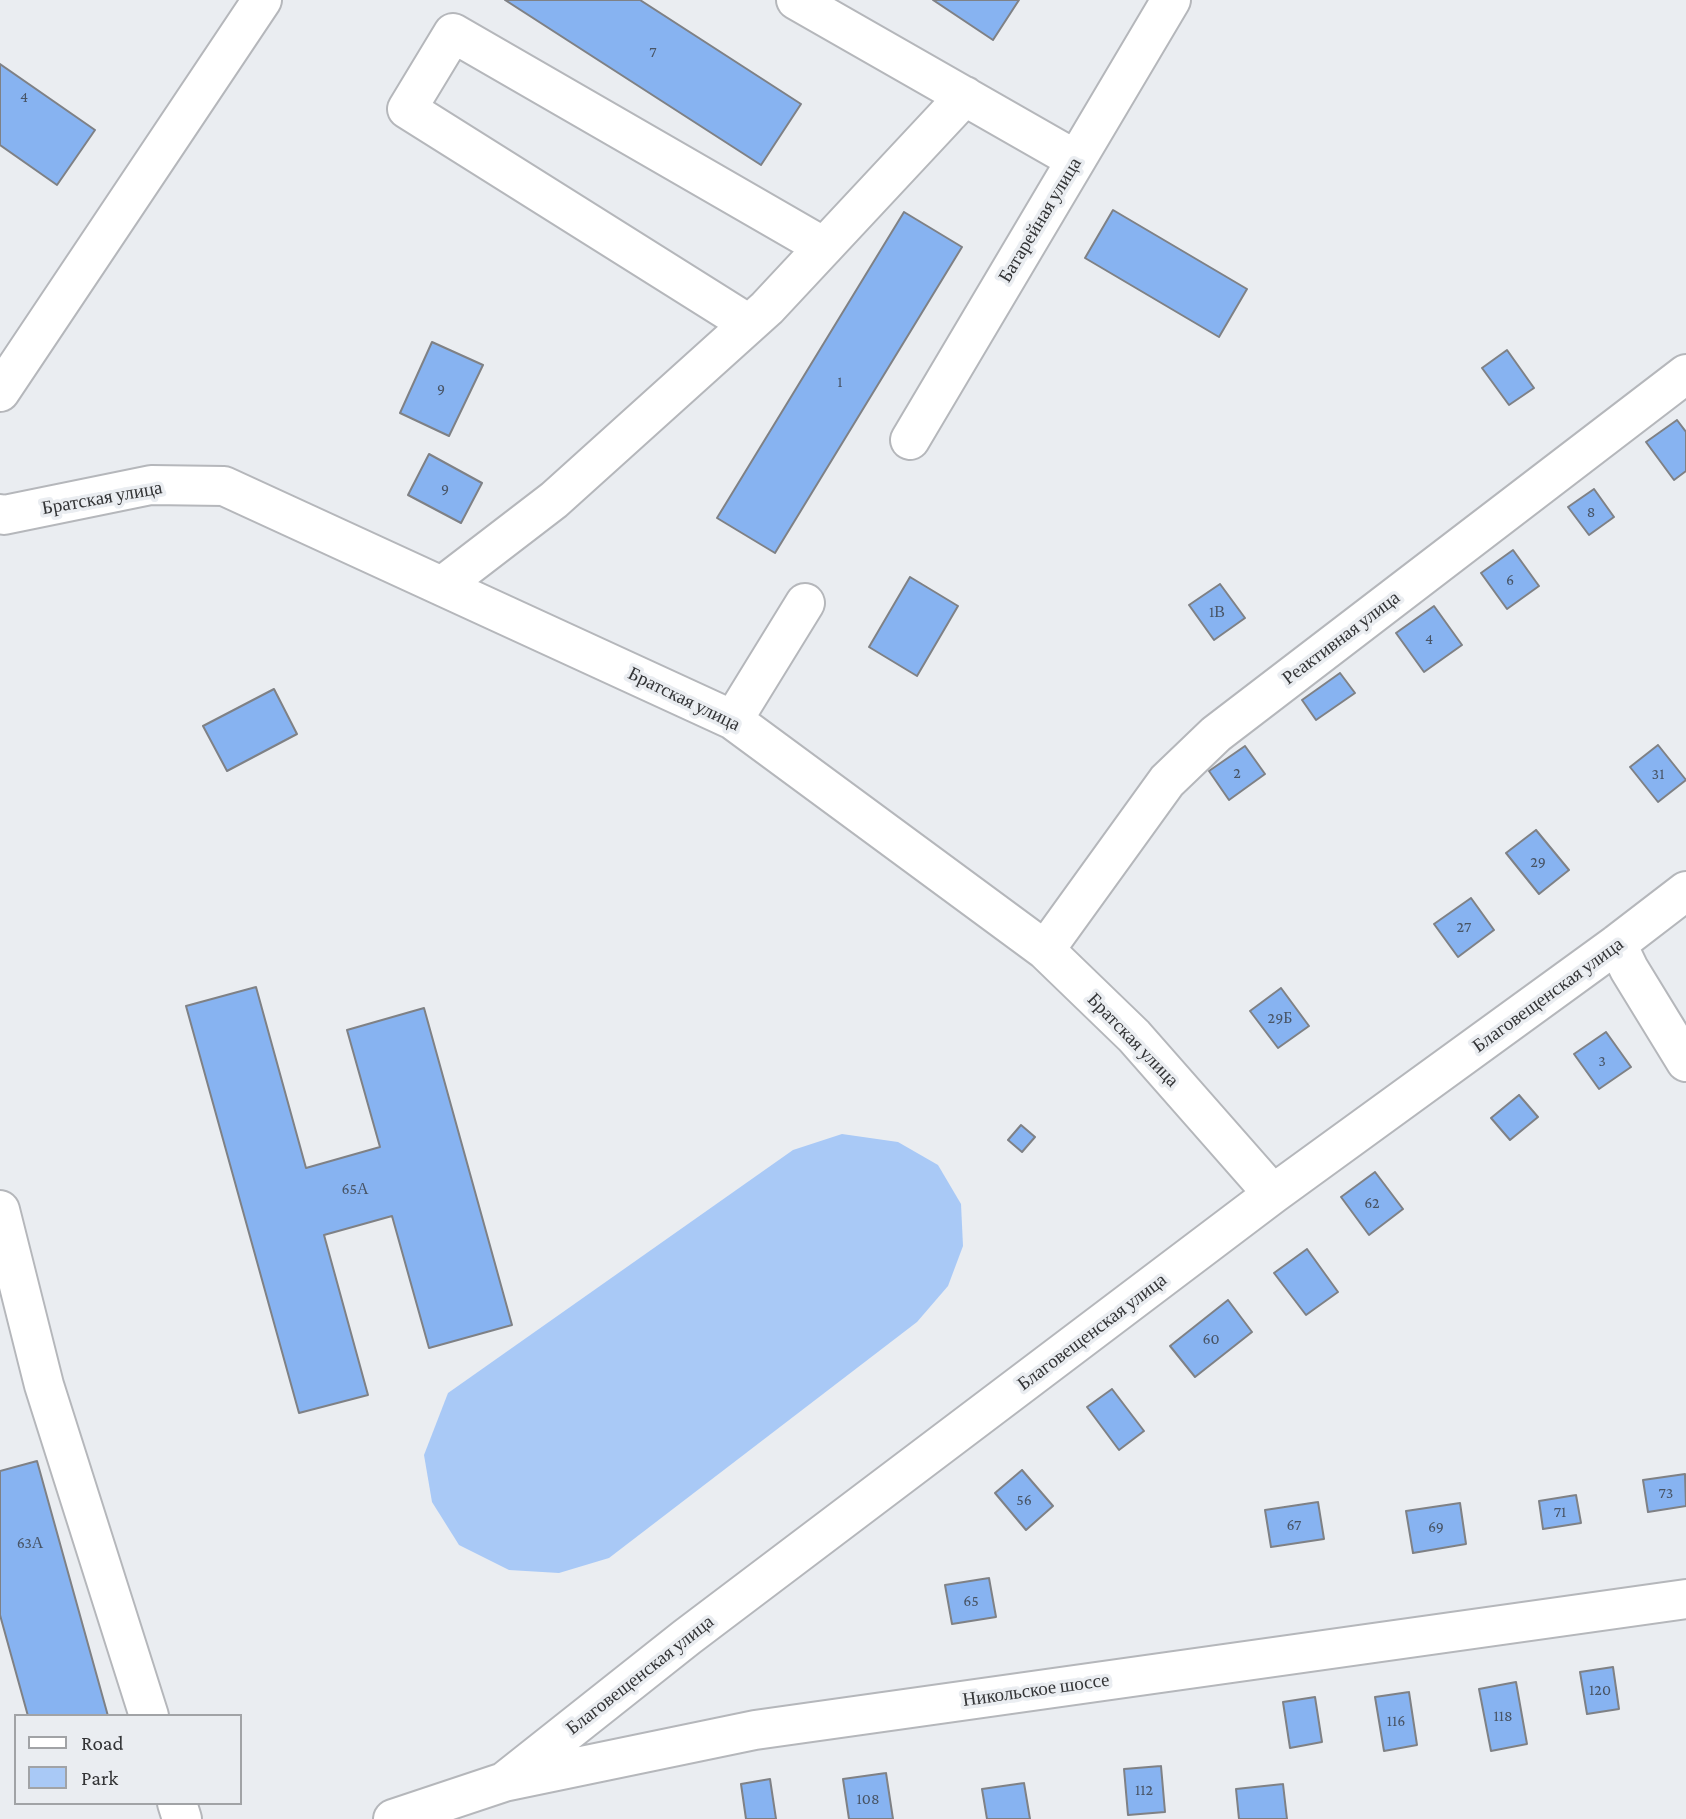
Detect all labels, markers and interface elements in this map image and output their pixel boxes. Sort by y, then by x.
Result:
house number: 7 [649,42,657,62]
house number: 4 [20,87,28,107]
street label: Батарейная улица [994,153,1086,287]
house number: 1 [837,372,843,392]
house number: 9 [437,379,445,399]
street label: Братская улица [40,476,164,520]
house number: 9 [441,479,449,499]
house number: 8 [1587,502,1595,522]
house number: 6 [1506,570,1514,590]
street label: Реактивная улица [1278,586,1404,690]
house number: 1В [1209,602,1225,622]
house number: 4 [1425,629,1433,649]
street label: Братская улица [624,662,744,736]
house number: 2 [1233,763,1241,783]
house number: 31 [1652,764,1664,784]
house number: 29 [1530,852,1546,872]
house number: 27 [1457,917,1471,937]
street label: Благовещенская улица [1468,933,1628,1057]
street label: Братская улица [1082,988,1184,1092]
house number: 29Б [1268,1008,1292,1028]
house number: 3 [1598,1051,1606,1071]
house number: 65А [342,1179,368,1199]
house number: 62 [1364,1193,1380,1213]
street label: Благовещенская улица [1013,1268,1171,1396]
house number: 60 [1202,1329,1220,1349]
house number: 73 [1659,1483,1673,1503]
house number: 56 [1016,1490,1032,1510]
house number: 71 [1554,1502,1566,1522]
house number: 67 [1287,1515,1301,1535]
house number: 69 [1428,1517,1444,1537]
house number: 63А [17,1533,43,1553]
house number: 65 [963,1591,979,1611]
street label: Благовещенская улица [562,1610,718,1740]
street label: Никольское шоссе [961,1668,1111,1712]
house number: 120 [1589,1680,1611,1700]
house number: 118 [1493,1706,1513,1726]
house number: 116 [1387,1711,1405,1731]
legend [14,1714,242,1805]
text: Road [81,1731,124,1755]
text: Park [81,1766,118,1790]
house number: 112 [1135,1780,1153,1800]
house number: 108 [857,1789,879,1809]

